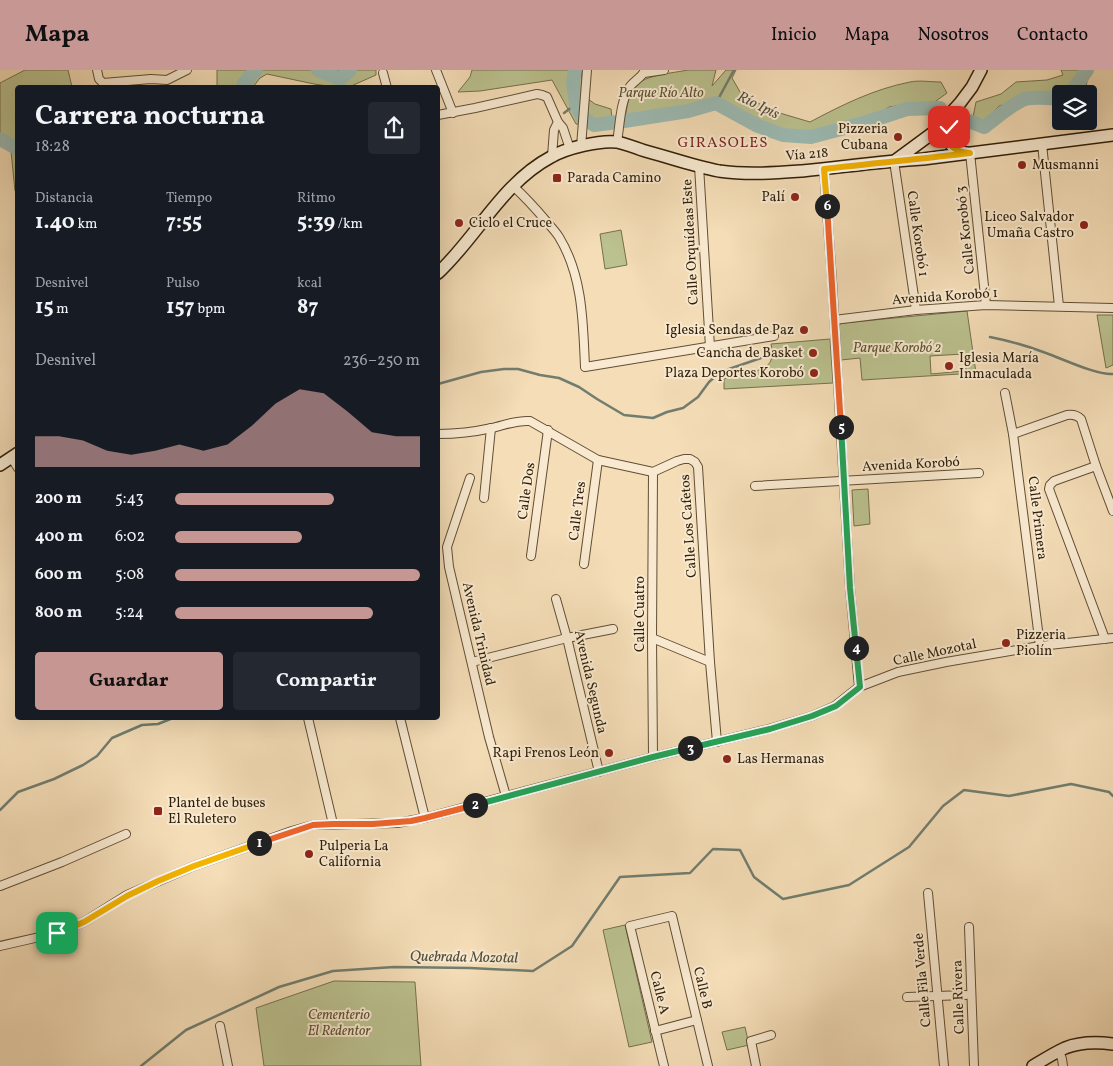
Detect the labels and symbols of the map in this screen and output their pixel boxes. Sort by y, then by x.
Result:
park label: Parque Río Alto [618,84,704,103]
water label: Río Ipís [734,87,783,125]
pin [928,106,970,148]
place label: Pizzeria Cubana [838,120,888,155]
marker: Pizzeria Cubana [892,131,904,143]
district label: GIRASOLES [677,133,769,154]
street label: Vía 218 [785,144,829,166]
place label: Musmanni [1032,156,1099,175]
marker: Musmanni [1016,159,1028,171]
place label: Parada Camino [567,169,661,188]
marker: Parada Camino [551,172,563,184]
street label: Calle Orquídeas Este [678,178,704,305]
street label: Calle Korobó 3 [952,185,980,275]
place label: Palí [761,188,786,207]
street label: Calle Korobó 1 [902,190,932,278]
marker: Palí [789,191,801,203]
pin: 6 [814,194,840,218]
place label: Liceo Salvador Umaña Castro [984,208,1074,243]
place label: Ciclo el Cruce [469,214,552,233]
marker: Ciclo el Cruce [453,217,465,229]
marker: Liceo Salvador Umaña Castro [1078,219,1090,231]
street label: Avenida Korobó 1 [891,284,999,310]
place label: Iglesia Sendas de Paz [665,321,794,340]
marker: Iglesia Sendas de Paz [798,324,810,336]
park label: Parque Korobó 2 [853,339,942,358]
place label: Cancha de Basket [697,344,803,363]
marker: Cancha de Basket [807,347,819,359]
place label: Iglesia María Inmaculada [959,349,1039,384]
marker: Iglesia María Inmaculada [943,360,955,372]
place label: Plaza Deportes Korobó [665,364,804,383]
marker: Plaza Deportes Korobó [808,367,820,379]
pin: 5 [828,414,854,440]
street label: Avenida Korobó [862,453,960,477]
street label: Calle Dos [514,461,540,521]
street label: Calle Los Cafetos [676,474,702,578]
street label: Calle Primera [1022,475,1052,561]
street label: Calle Tres [565,480,591,542]
street label: Calle Cuatro [631,576,650,652]
street label: Avenida Trinidad [457,580,499,688]
place label: Pizzeria Piolín [1016,626,1066,661]
street label: Avenida Segunda [569,628,611,736]
street label: Calle Mozotal [892,635,978,671]
pin: 4 [844,636,868,660]
marker: Pizzeria Piolín [1000,637,1012,649]
pin: 3 [678,736,702,760]
place label: Rapi Frenos León [493,744,599,763]
marker: Rapi Frenos León [603,747,615,759]
place label: Las Hermanas [737,750,824,769]
marker: Las Hermanas [721,753,733,765]
pin: 2 [462,792,488,818]
place label: Plantel de buses El Ruletero [168,794,266,829]
marker: Plantel de buses El Ruletero [152,805,164,817]
pin: 1 [246,830,272,856]
place label: Pulperia La California [319,837,389,872]
marker: Pulperia La California [303,848,315,860]
pin [36,912,78,954]
street label: Calle Fila Verde [909,932,937,1028]
water label: Quebrada Mozotal [410,947,519,969]
street label: Calle Rivera [948,959,970,1035]
street label: Calle B [688,965,716,1011]
street label: Calle A [644,969,674,1017]
park label: Cementerio El Redentor [307,1006,371,1041]

